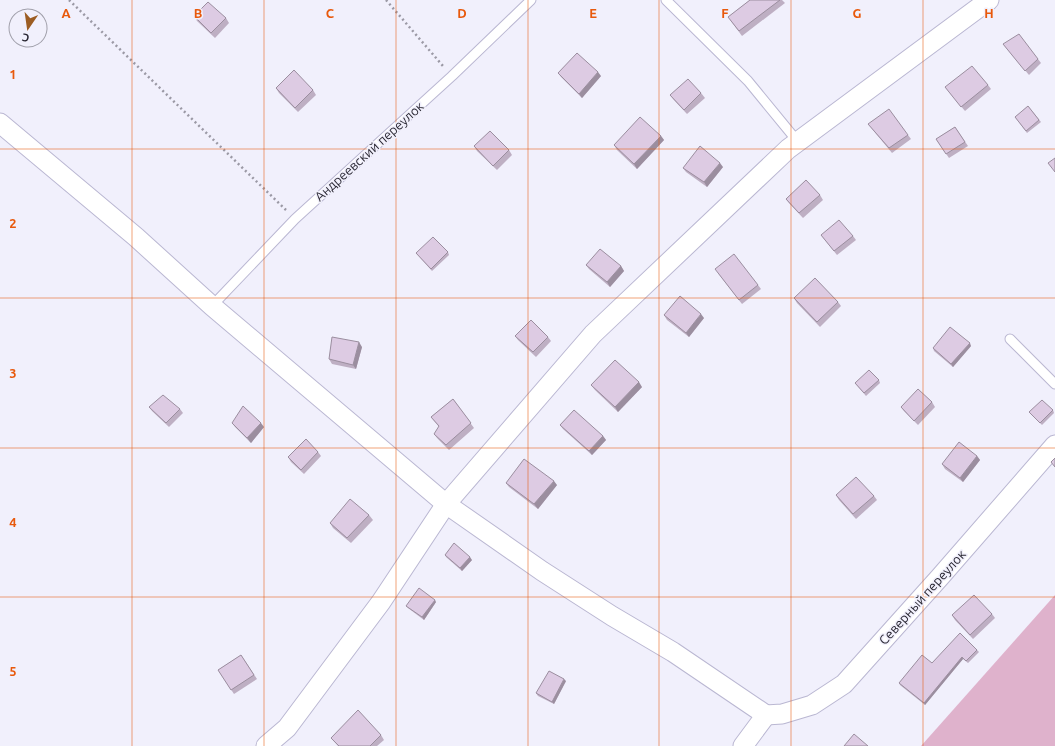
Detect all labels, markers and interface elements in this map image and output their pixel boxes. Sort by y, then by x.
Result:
text: A [61,6,71,20]
text: B [194,6,203,20]
text: C [326,6,335,20]
text: D [457,6,467,20]
text: E [589,6,597,20]
text: F [721,6,729,20]
text: G [853,6,862,20]
text: H [984,6,994,20]
north arrow [8,8,48,48]
text: С [21,31,31,44]
text: 1 [9,67,17,81]
street label: Андреевский переулок [312,98,426,203]
text: 2 [9,216,17,230]
text: 3 [9,366,17,380]
text: 4 [9,515,17,529]
street label: Северный переулок [876,547,968,647]
text: 5 [9,664,17,678]

